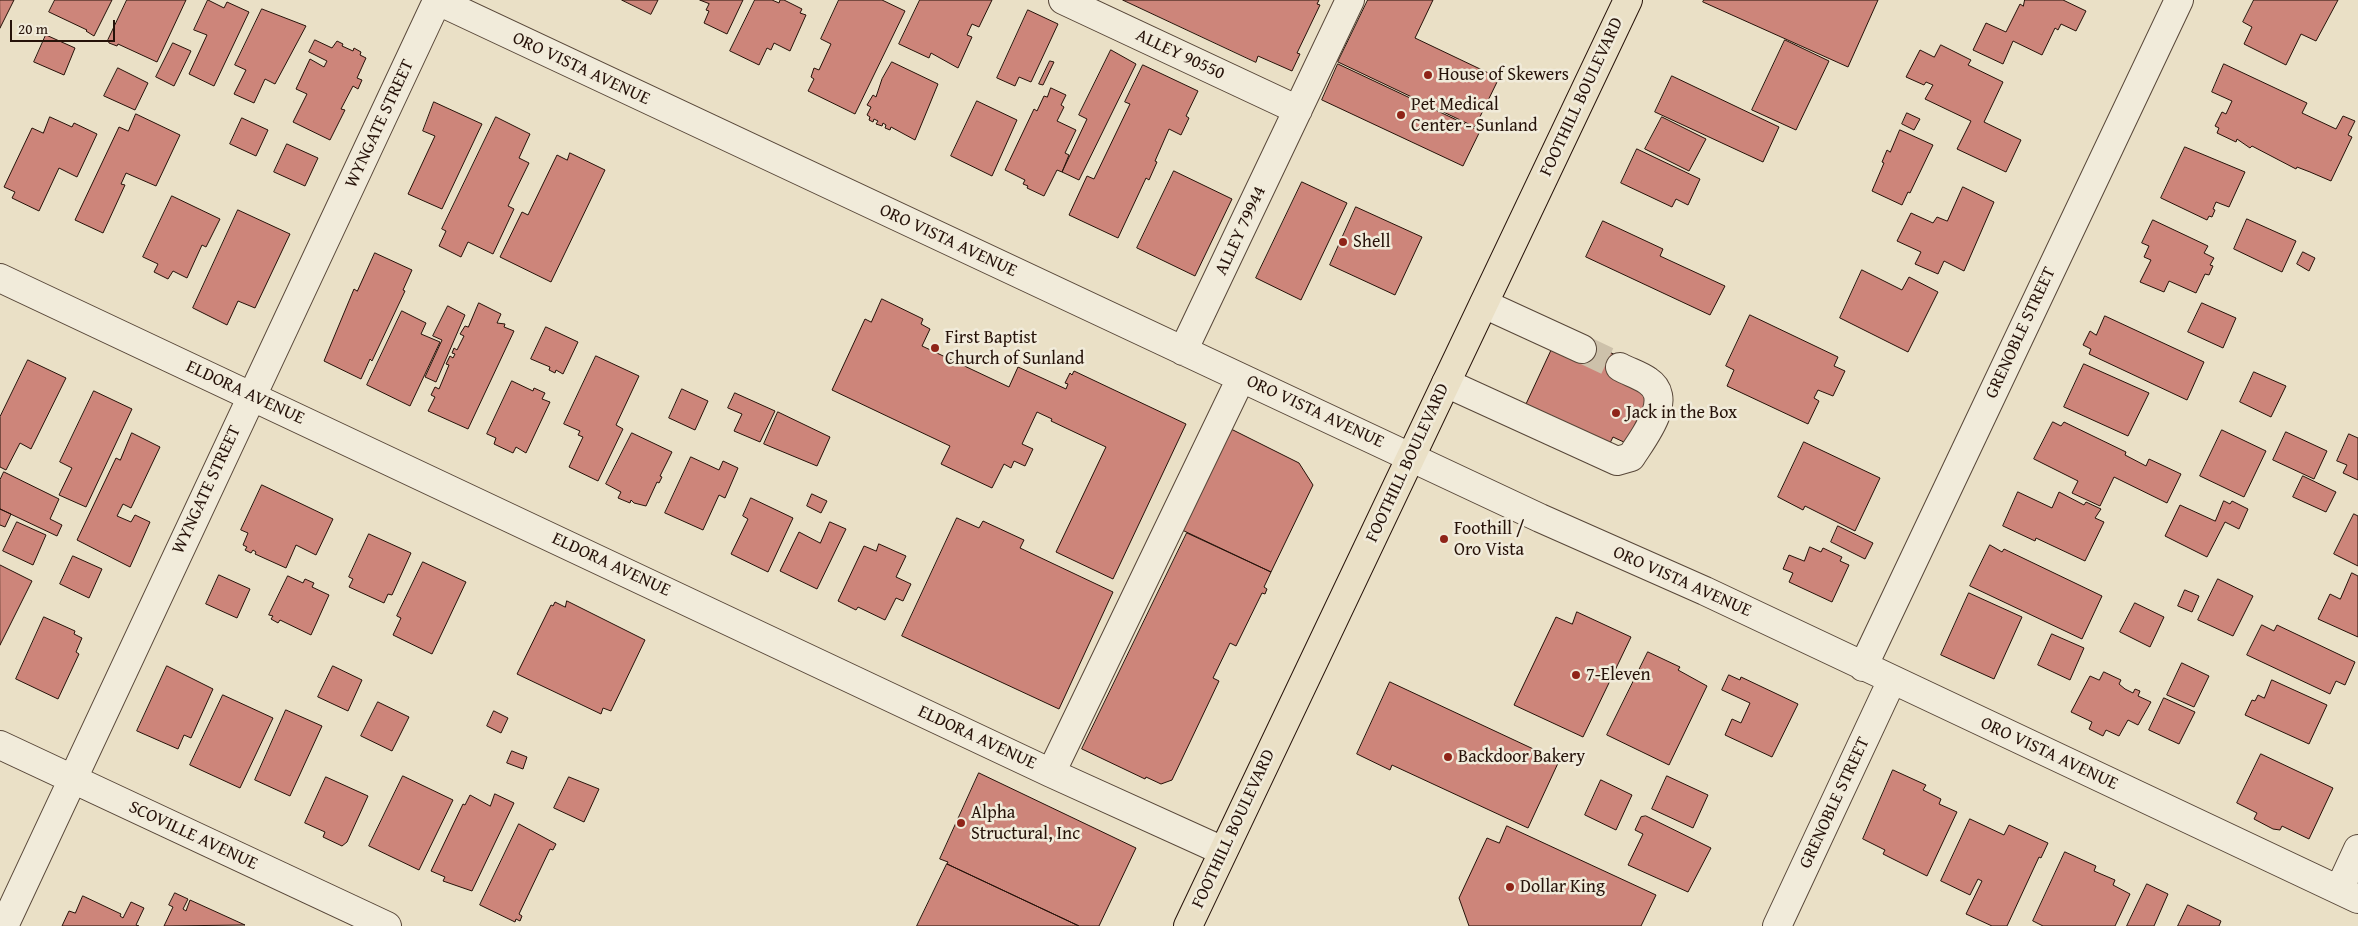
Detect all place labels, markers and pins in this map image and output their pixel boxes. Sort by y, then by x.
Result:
place label: House of Skewers [1438,64,1569,86]
marker: House of Skewers [1422,69,1434,81]
place label: Pet Medical Center - Sunland [1411,94,1538,136]
marker: Pet Medical Center - Sunland [1395,109,1407,121]
place label: Shell [1353,231,1390,253]
marker: Shell [1337,236,1349,248]
place label: First Baptist Church of Sunland [945,327,1084,369]
marker: First Baptist Church of Sunland [929,342,941,354]
place label: Jack in the Box [1626,402,1737,424]
marker: Jack in the Box [1610,407,1622,419]
place label: Foothill / Oro Vista [1454,518,1525,560]
marker: Foothill / Oro Vista [1438,533,1450,545]
place label: 7-Eleven [1586,664,1651,686]
marker: 7-Eleven [1570,669,1582,681]
place label: Backdoor Bakery [1458,746,1585,768]
marker: Backdoor Bakery [1442,751,1454,763]
place label: Alpha Structural, Inc [971,802,1080,844]
marker: Alpha Structural, Inc [955,817,967,829]
place label: Dollar King [1520,876,1605,898]
marker: Dollar King [1504,881,1516,893]

